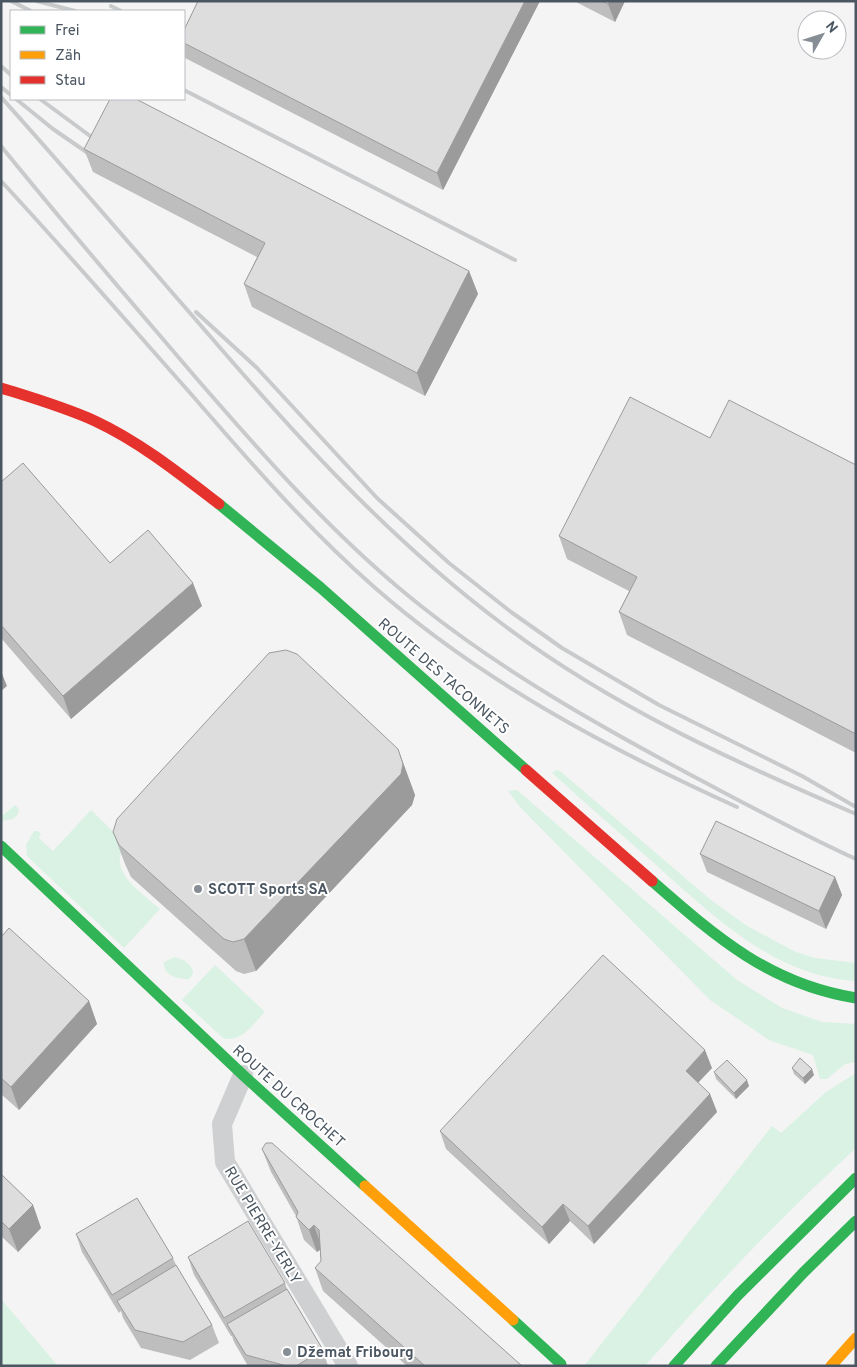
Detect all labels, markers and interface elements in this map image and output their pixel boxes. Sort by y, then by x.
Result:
legend [10,10,185,100]
north arrow [797,10,847,60]
text: N [821,19,841,37]
text: Frei [55,22,80,41]
text: Zäh [55,47,81,66]
text: Stau [55,72,86,91]
street label: ROUTE DES TACONNETS [373,615,513,739]
place label: SCOTT Sports SA [208,881,328,900]
marker: SCOTT Sports SA [192,883,204,895]
street label: ROUTE DU CROCHET [228,1042,348,1153]
street label: RUE PIERRE-YERLY [219,1164,305,1288]
place label: Džemat Fribourg [297,1344,414,1363]
marker: Džemat Fribourg [281,1346,293,1358]

